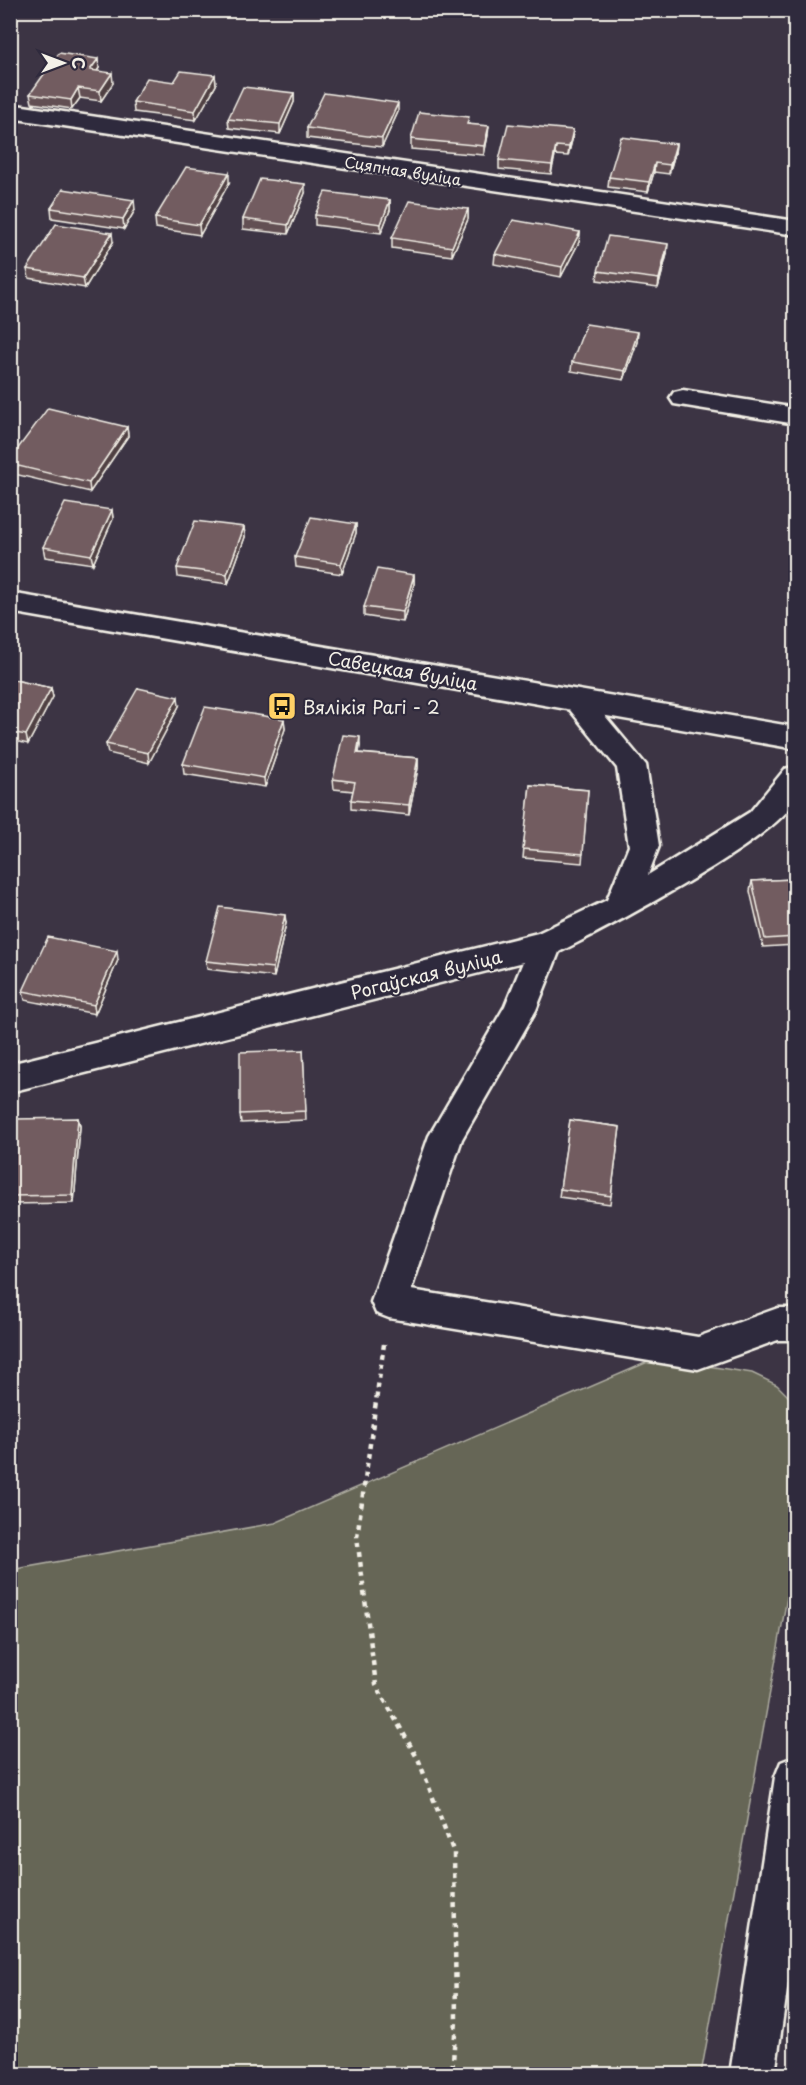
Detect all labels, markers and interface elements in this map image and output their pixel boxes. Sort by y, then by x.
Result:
north arrow [33,33,93,93]
text: С [67,57,91,69]
street label: Сцяпная вуліца [343,149,464,191]
street label: Савецкая вуліца [326,644,480,696]
bus stop icon: Вялікія Рагі - 2 [266,690,298,722]
place label: Вялікія Рагі - 2 [303,693,440,720]
street label: Рогаўская вуліца [347,942,505,1006]

